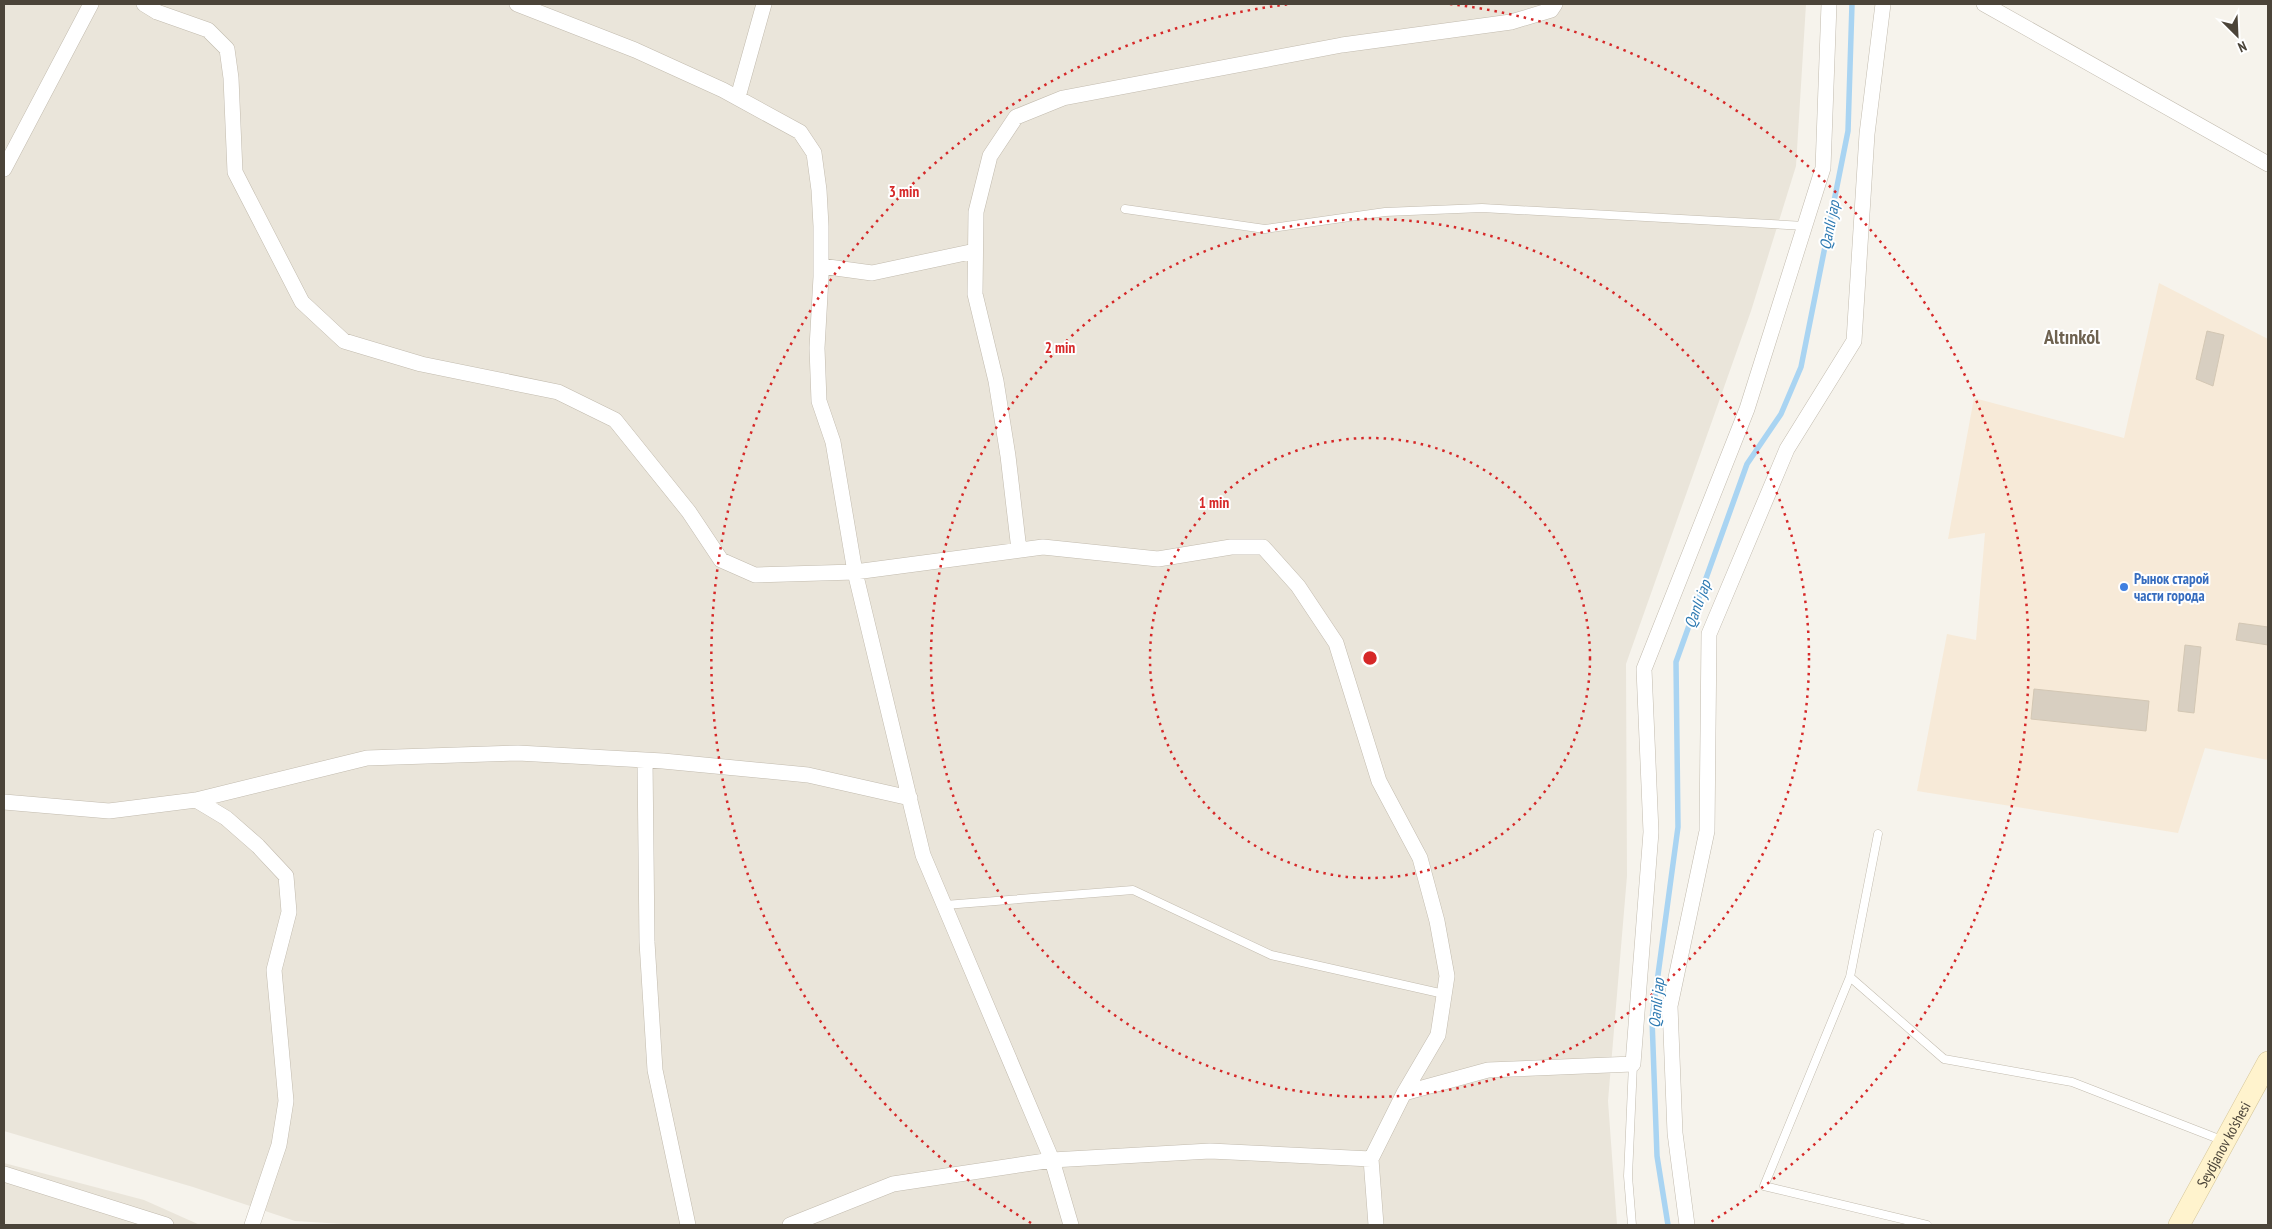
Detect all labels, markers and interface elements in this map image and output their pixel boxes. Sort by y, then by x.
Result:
north arrow [2212,10,2262,60]
text: N [2235,37,2249,57]
text: 3 min [889,182,919,201]
water label: Qanli jap [1814,198,1844,251]
district label: Altınkól [2043,324,2100,350]
text: 2 min [1045,338,1075,357]
text: 1 min [1199,493,1229,512]
place label: Рынок старой части города [2134,569,2209,605]
water label: Qanli jap [1679,576,1715,631]
marker: Рынок старой части города [2118,581,2130,593]
centre of rings [1361,649,1379,667]
water label: Qanli jap [1644,976,1668,1029]
street label: Seydjanov ko'shesi [2192,1098,2254,1190]

